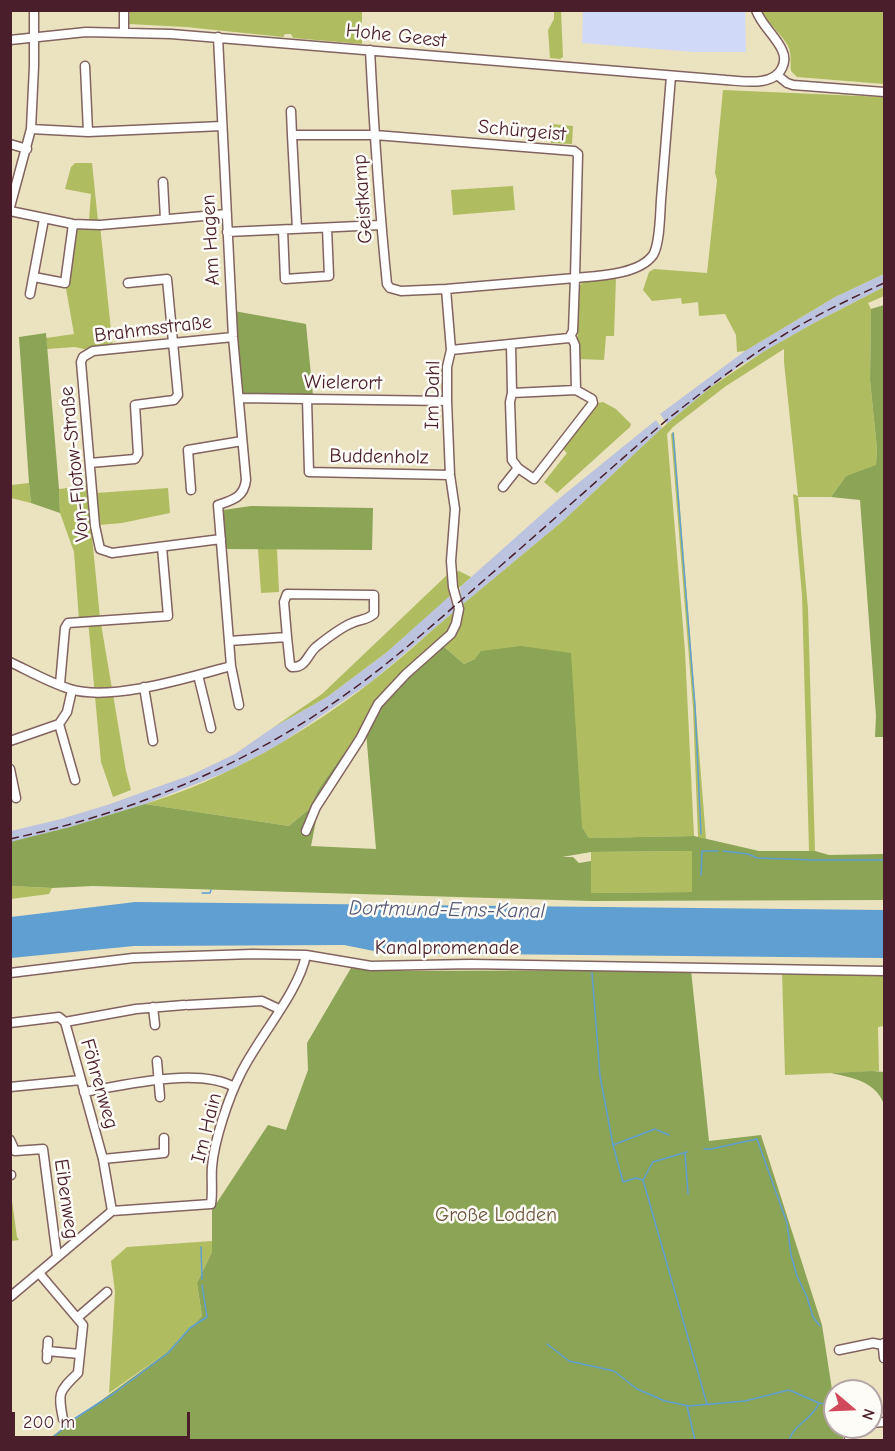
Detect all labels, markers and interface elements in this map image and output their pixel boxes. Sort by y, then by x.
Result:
street label: Hohe Geest [345,19,447,53]
street label: Schürgeist [477,115,567,147]
street label: Geistkamp [348,153,378,245]
street label: Am Hagen [197,194,225,286]
street label: Brahmsstraße [93,310,213,348]
street label: Im Dahl [420,360,446,430]
street label: Wielerort [304,370,382,396]
street label: Von-Flotow-Straße [55,385,95,543]
street label: Buddenholz [329,444,429,470]
water label: Dortmund-Ems-Kanal [349,896,545,924]
street label: Kanalpromenade [375,936,519,960]
street label: Föhrenweg [75,1036,123,1132]
street label: Im Hain [187,1090,227,1166]
street label: Eibenweg [49,1157,83,1241]
park label: Große Lodden [435,1203,557,1227]
north arrow [823,1379,883,1439]
scale bar [15,1400,194,1438]
text: N [858,1406,878,1422]
text: 200 m [23,1412,75,1433]

